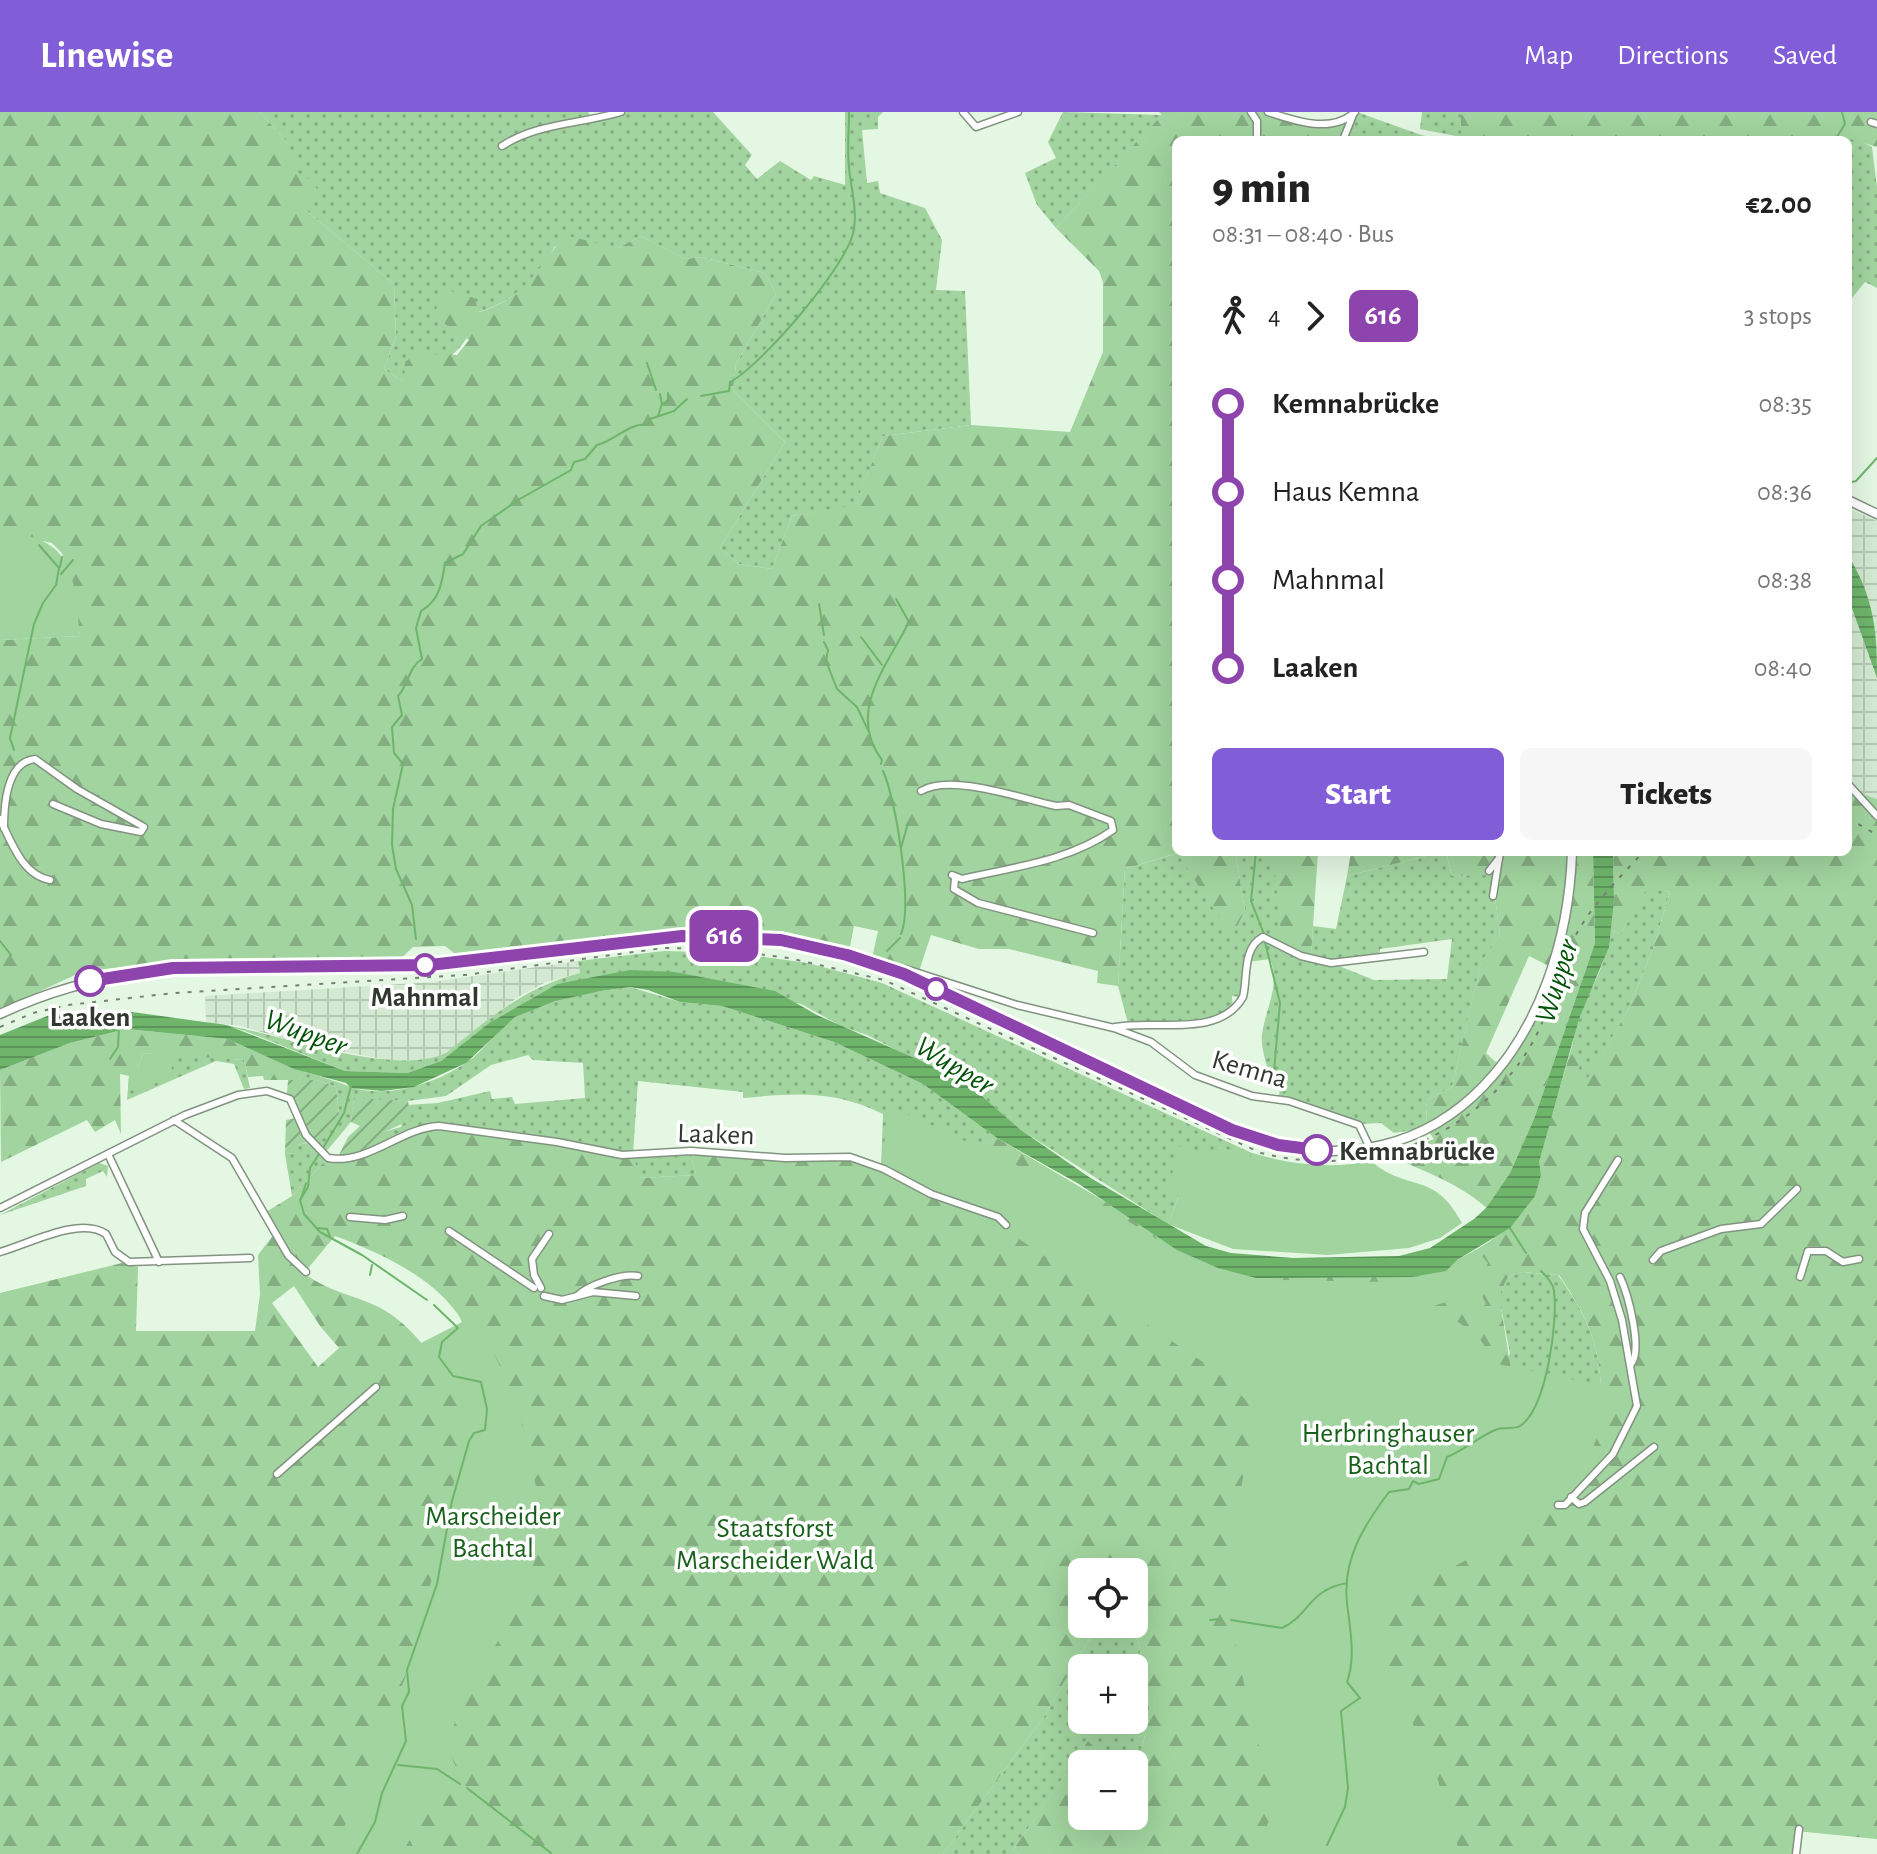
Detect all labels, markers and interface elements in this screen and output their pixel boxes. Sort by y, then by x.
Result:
text: Linewise [40,37,173,75]
text: Map [1524,42,1573,70]
text: Directions [1617,42,1729,70]
text: Saved [1773,42,1837,70]
text: 9 min [1212,167,1311,211]
text: €2.00 [1746,189,1812,219]
text: 08:31 – 08:40 · Bus [1212,221,1394,247]
icon: walk [1212,294,1256,338]
icon: forward [1293,294,1337,338]
text: 616 [1365,302,1402,330]
text: 4 [1268,303,1281,329]
text: 3 stops [1744,303,1812,329]
text: Kemnabrücke [1272,389,1439,419]
text: 08:35 [1758,391,1812,417]
text: Haus Kemna [1272,477,1420,507]
text: 08:36 [1757,479,1812,505]
text: Mahnmal [1272,565,1385,595]
text: 08:38 [1757,567,1812,593]
text: Laaken [1272,653,1358,683]
text: 08:40 [1754,655,1812,681]
button: Start [1212,748,1504,840]
button: Tickets [1520,748,1812,840]
line badge: 616 [678,910,770,962]
text: 616 [705,922,743,950]
water label: Wupper [1530,935,1584,1027]
marker: Mahnmal [414,954,436,976]
marker: Laaken [75,966,105,996]
unlabelled marker [925,978,947,1000]
place label: Mahnmal [371,984,479,1012]
place label: Laaken [50,1004,130,1032]
water label: Wupper [260,1004,352,1062]
water label: Wupper [910,1031,1000,1101]
street label: Kemna [1209,1046,1290,1094]
street label: Laaken [677,1120,755,1150]
marker: Kemnabrücke [1302,1135,1332,1165]
place label: Kemnabrücke [1339,1138,1495,1166]
park label: Herbringhauser Bachtal [1302,1420,1474,1480]
park label: Marscheider Bachtal [425,1503,561,1563]
park label: Staatsforst Marscheider Wald [676,1515,874,1575]
map controls [1068,1558,1148,1830]
button: locate [1068,1558,1148,1638]
button: + [1068,1654,1148,1734]
button: − [1068,1750,1148,1830]

